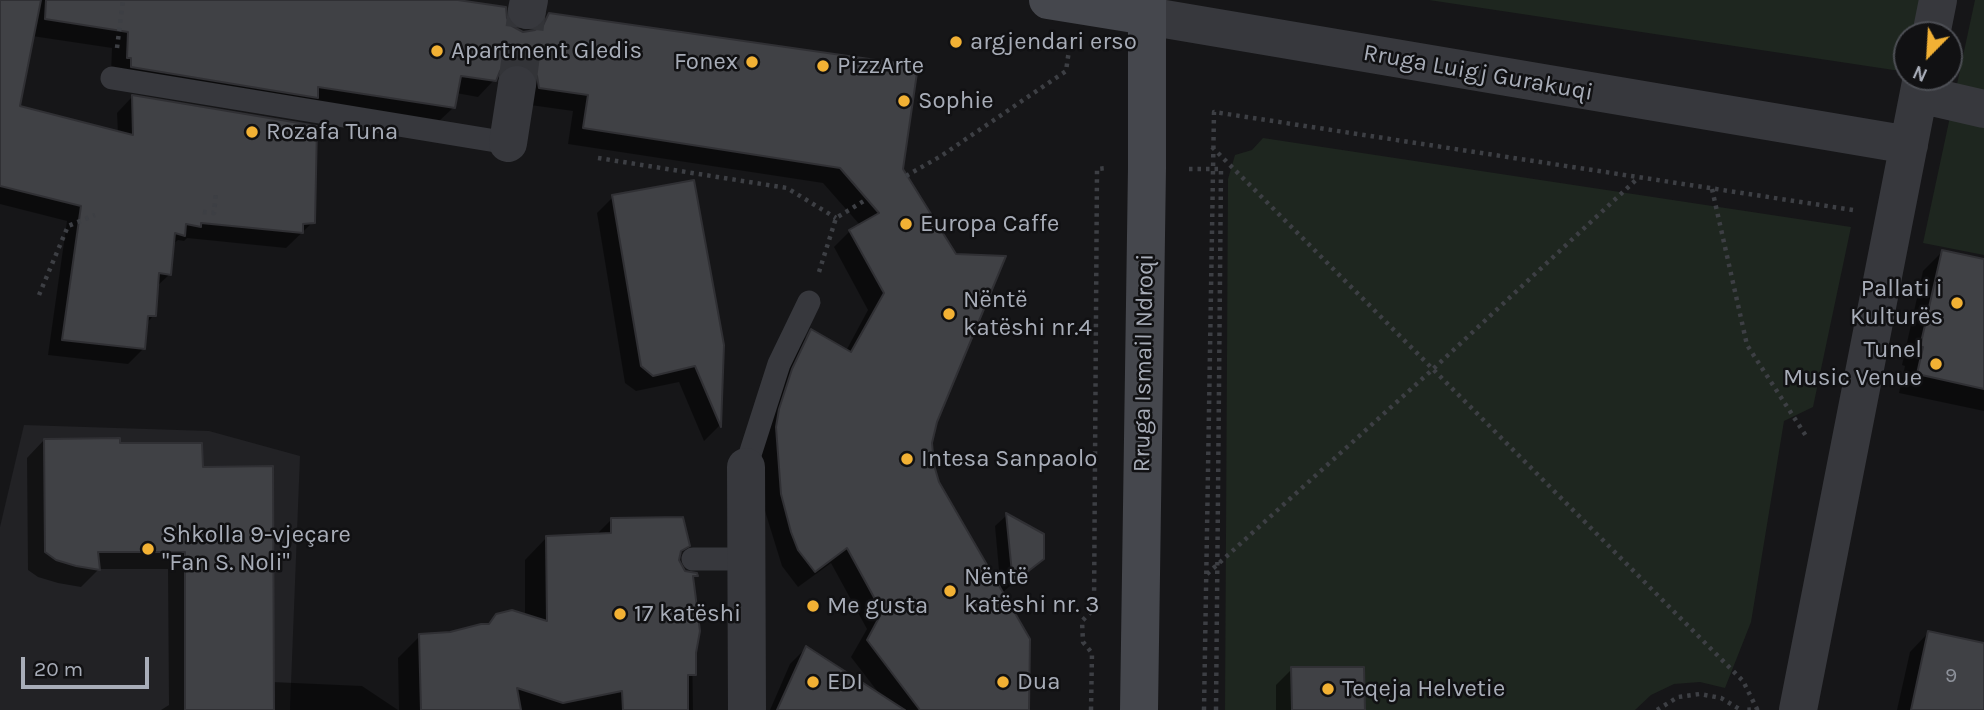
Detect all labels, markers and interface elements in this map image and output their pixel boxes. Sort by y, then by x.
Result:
north arrow [1893,21,1963,91]
place label: argjendari erso [970,28,1137,56]
marker: argjendari erso [948,34,964,50]
place label: Apartment Gledis [451,37,642,65]
street label: Rruga Luigj Gurakuqi [1361,39,1595,107]
marker: Apartment Gledis [429,43,445,59]
place label: Fonex [674,48,738,76]
place label: PizzArte [837,52,924,80]
marker: Fonex [744,54,760,70]
marker: PizzArte [815,58,831,74]
text: N [1910,61,1931,86]
place label: Sophie [918,87,994,115]
marker: Sophie [896,93,912,109]
place label: Rozafa Tuna [266,118,398,146]
marker: Rozafa Tuna [244,124,260,140]
place label: Europa Caffe [920,210,1059,238]
marker: Europa Caffe [898,216,914,232]
street label: Rruga Ismail Ndroqi [1128,253,1160,473]
place label: Pallati i Kulturës [1850,275,1943,331]
place label: Nëntë katëshi nr.4 [963,286,1092,342]
marker: Pallati i Kulturës [1949,295,1965,311]
marker: Nëntë katëshi nr.4 [941,306,957,322]
place label: Tunel Music Venue [1783,336,1922,392]
marker: Tunel Music Venue [1928,356,1944,372]
place label: Intesa Sanpaolo [921,445,1097,473]
marker: Intesa Sanpaolo [899,451,915,467]
place label: Shkolla 9-vjeçare "Fan S. Noli" [162,521,351,577]
marker: Shkolla 9-vjeçare "Fan S. Noli" [140,541,156,557]
place label: Nëntë katëshi nr. 3 [964,563,1099,619]
marker: Nëntë katëshi nr. 3 [942,583,958,599]
place label: Me gusta [827,592,928,620]
marker: Me gusta [805,598,821,614]
place label: 17 katëshi [634,600,741,628]
marker: 17 katëshi [612,606,628,622]
scale bar [24,644,152,688]
text: 20 m [34,657,83,681]
house number: 9 [1945,663,1957,689]
place label: EDI [827,668,863,696]
place label: Dua [1017,668,1061,696]
marker: EDI [805,674,821,690]
marker: Dua [995,674,1011,690]
place label: Teqeja Helvetie [1342,675,1505,703]
marker: Teqeja Helvetie [1320,681,1336,697]

